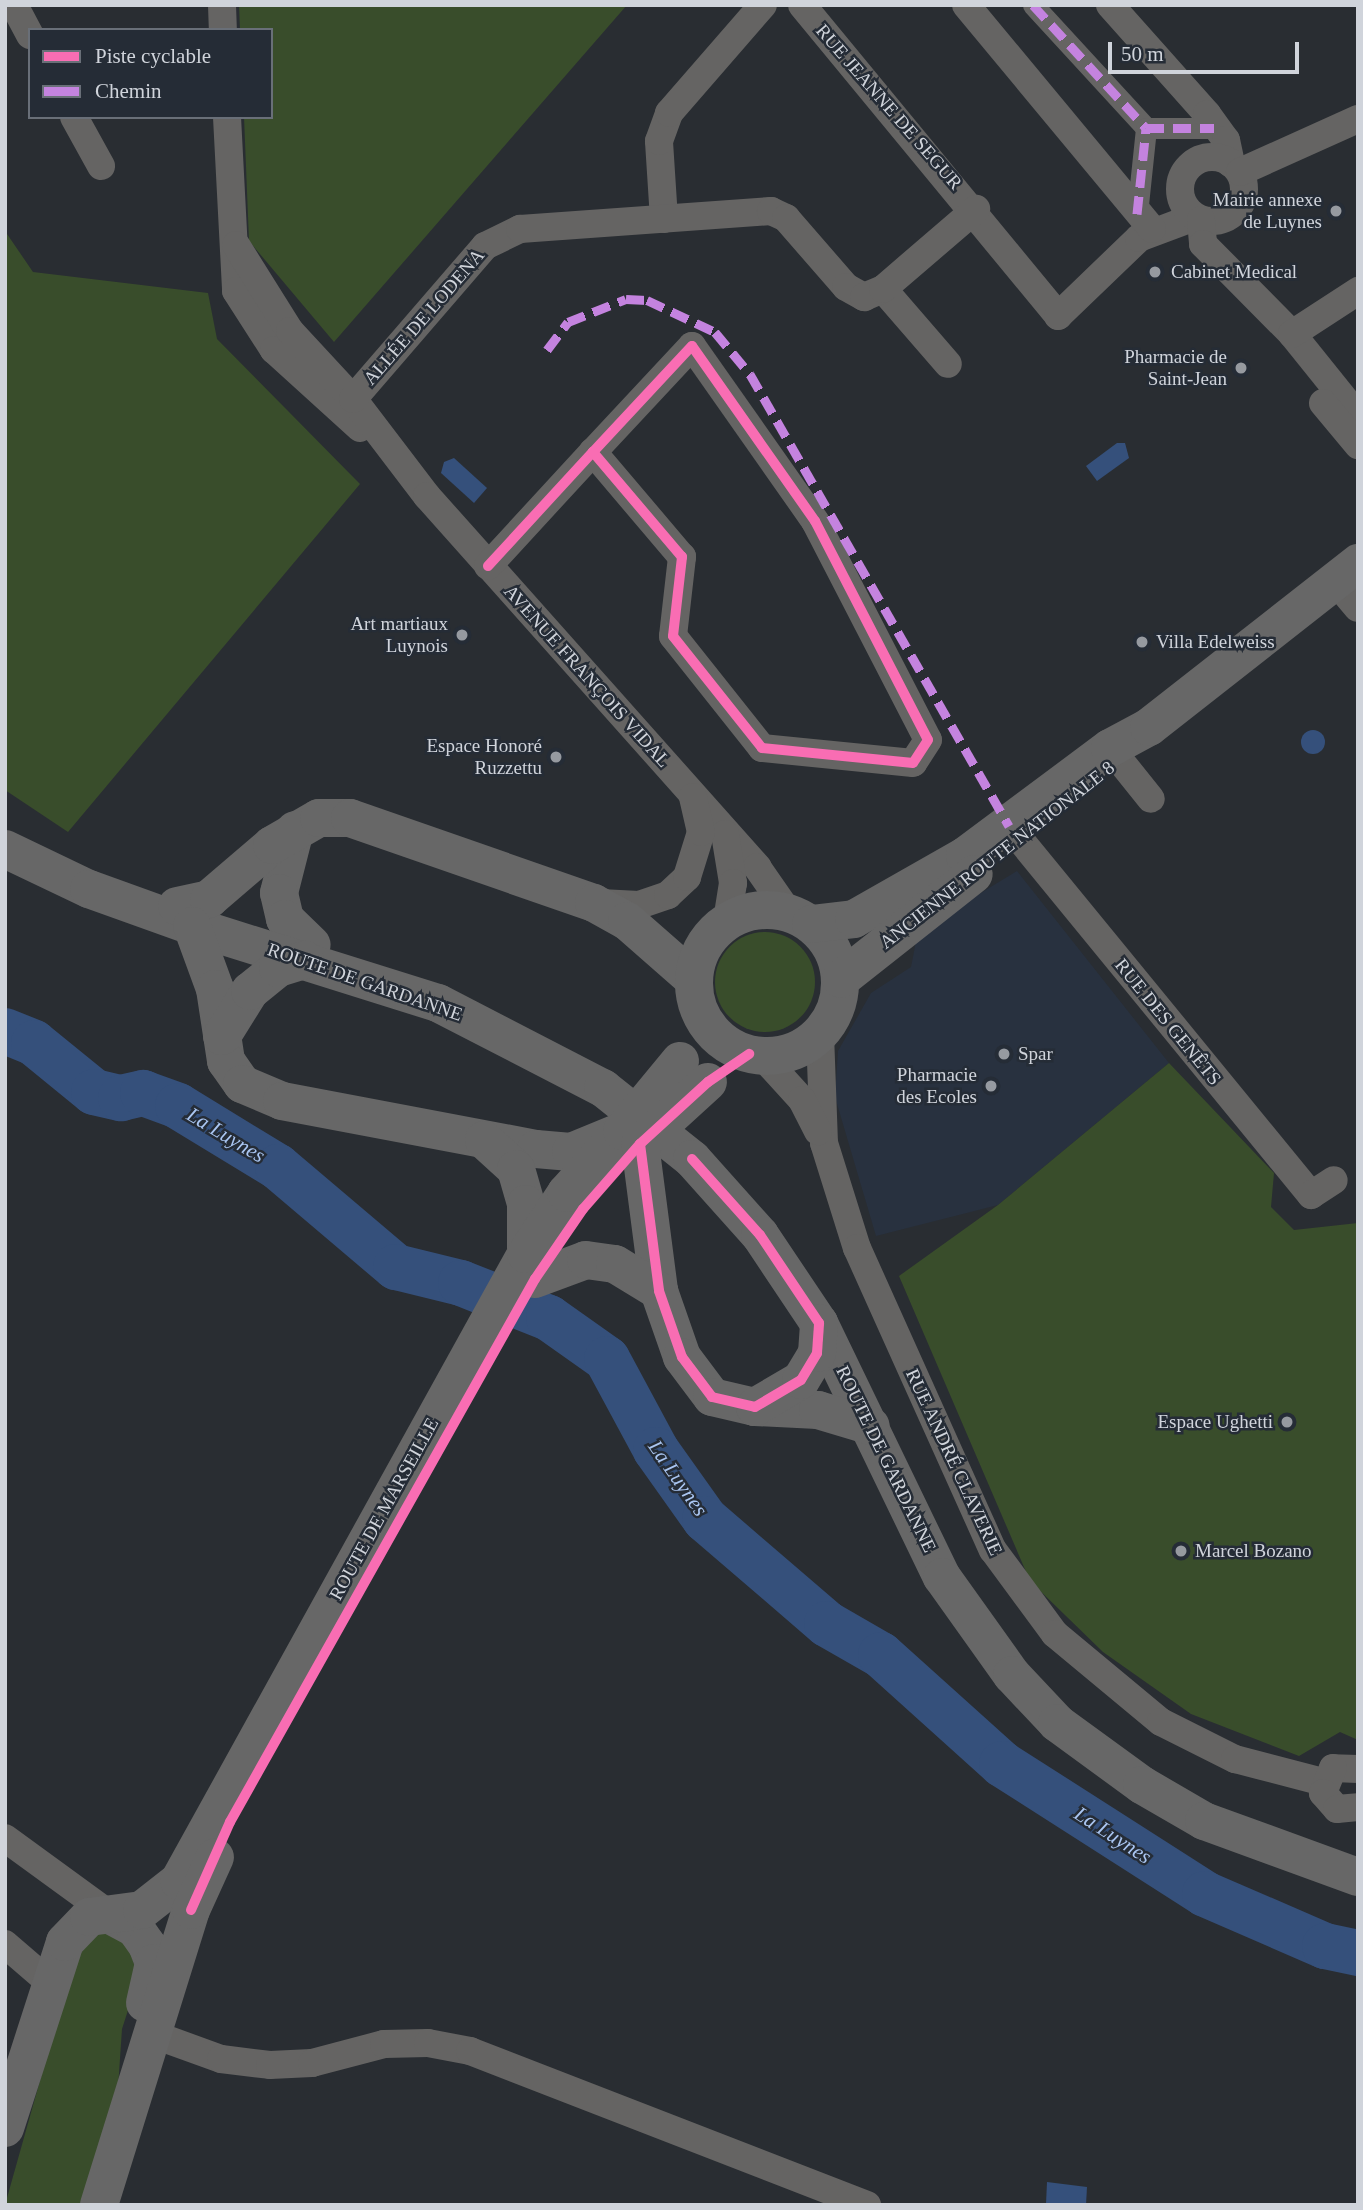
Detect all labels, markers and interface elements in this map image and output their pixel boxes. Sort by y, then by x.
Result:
street label: RUE JEANNE DE SEGUR [811,20,967,194]
legend [28,28,273,119]
scale bar [1111,28,1302,72]
text: 50 m [1121,42,1164,66]
text: Piste cyclable [95,44,211,68]
text: Chemin [95,79,162,103]
place label: Mairie annexe de Luynes [1213,189,1322,233]
marker: Mairie annexe de Luynes [1328,203,1344,219]
street label: ALLÉE DE LODENA [359,244,489,390]
place label: Cabinet Medical [1171,261,1297,283]
marker: Cabinet Medical [1145,262,1165,282]
place label: Pharmacie de Saint-Jean [1124,346,1227,390]
marker: Pharmacie de Saint-Jean [1233,360,1249,376]
street label: AVENUE FRANÇOIS VIDAL [499,580,675,772]
place label: Art martiaux Luynois [350,613,448,657]
marker: Art martiaux Luynois [454,627,470,643]
place label: Villa Edelweiss [1156,631,1275,653]
marker: Villa Edelweiss [1134,634,1150,650]
place label: Espace Honoré Ruzzettu [426,735,542,779]
marker: Espace Honoré Ruzzettu [548,749,564,765]
street label: ANCIENNE ROUTE NATIONALE 8 [875,756,1119,954]
street label: ROUTE DE GARDANNE [264,938,466,1026]
street label: RUE DES GENÊTS [1110,954,1226,1090]
place label: Spar [1018,1043,1053,1065]
marker: Spar [996,1046,1012,1062]
place label: Pharmacie des Ecoles [896,1064,977,1108]
marker: Pharmacie des Ecoles [983,1078,999,1094]
water label: La Luynes [182,1102,270,1168]
street label: ROUTE DE GARDANNE [831,1362,941,1556]
street label: RUE ANDRÉ CLAVERIE [900,1365,1008,1559]
place label: Espace Ughetti [1157,1411,1273,1433]
street label: ROUTE DE MARSEILLE [324,1414,444,1604]
marker: Espace Ughetti [1279,1414,1295,1430]
water label: La Luynes [643,1435,713,1521]
place label: Marcel Bozano [1195,1540,1312,1562]
marker: Marcel Bozano [1173,1543,1189,1559]
water label: La Luynes [1070,1801,1156,1869]

